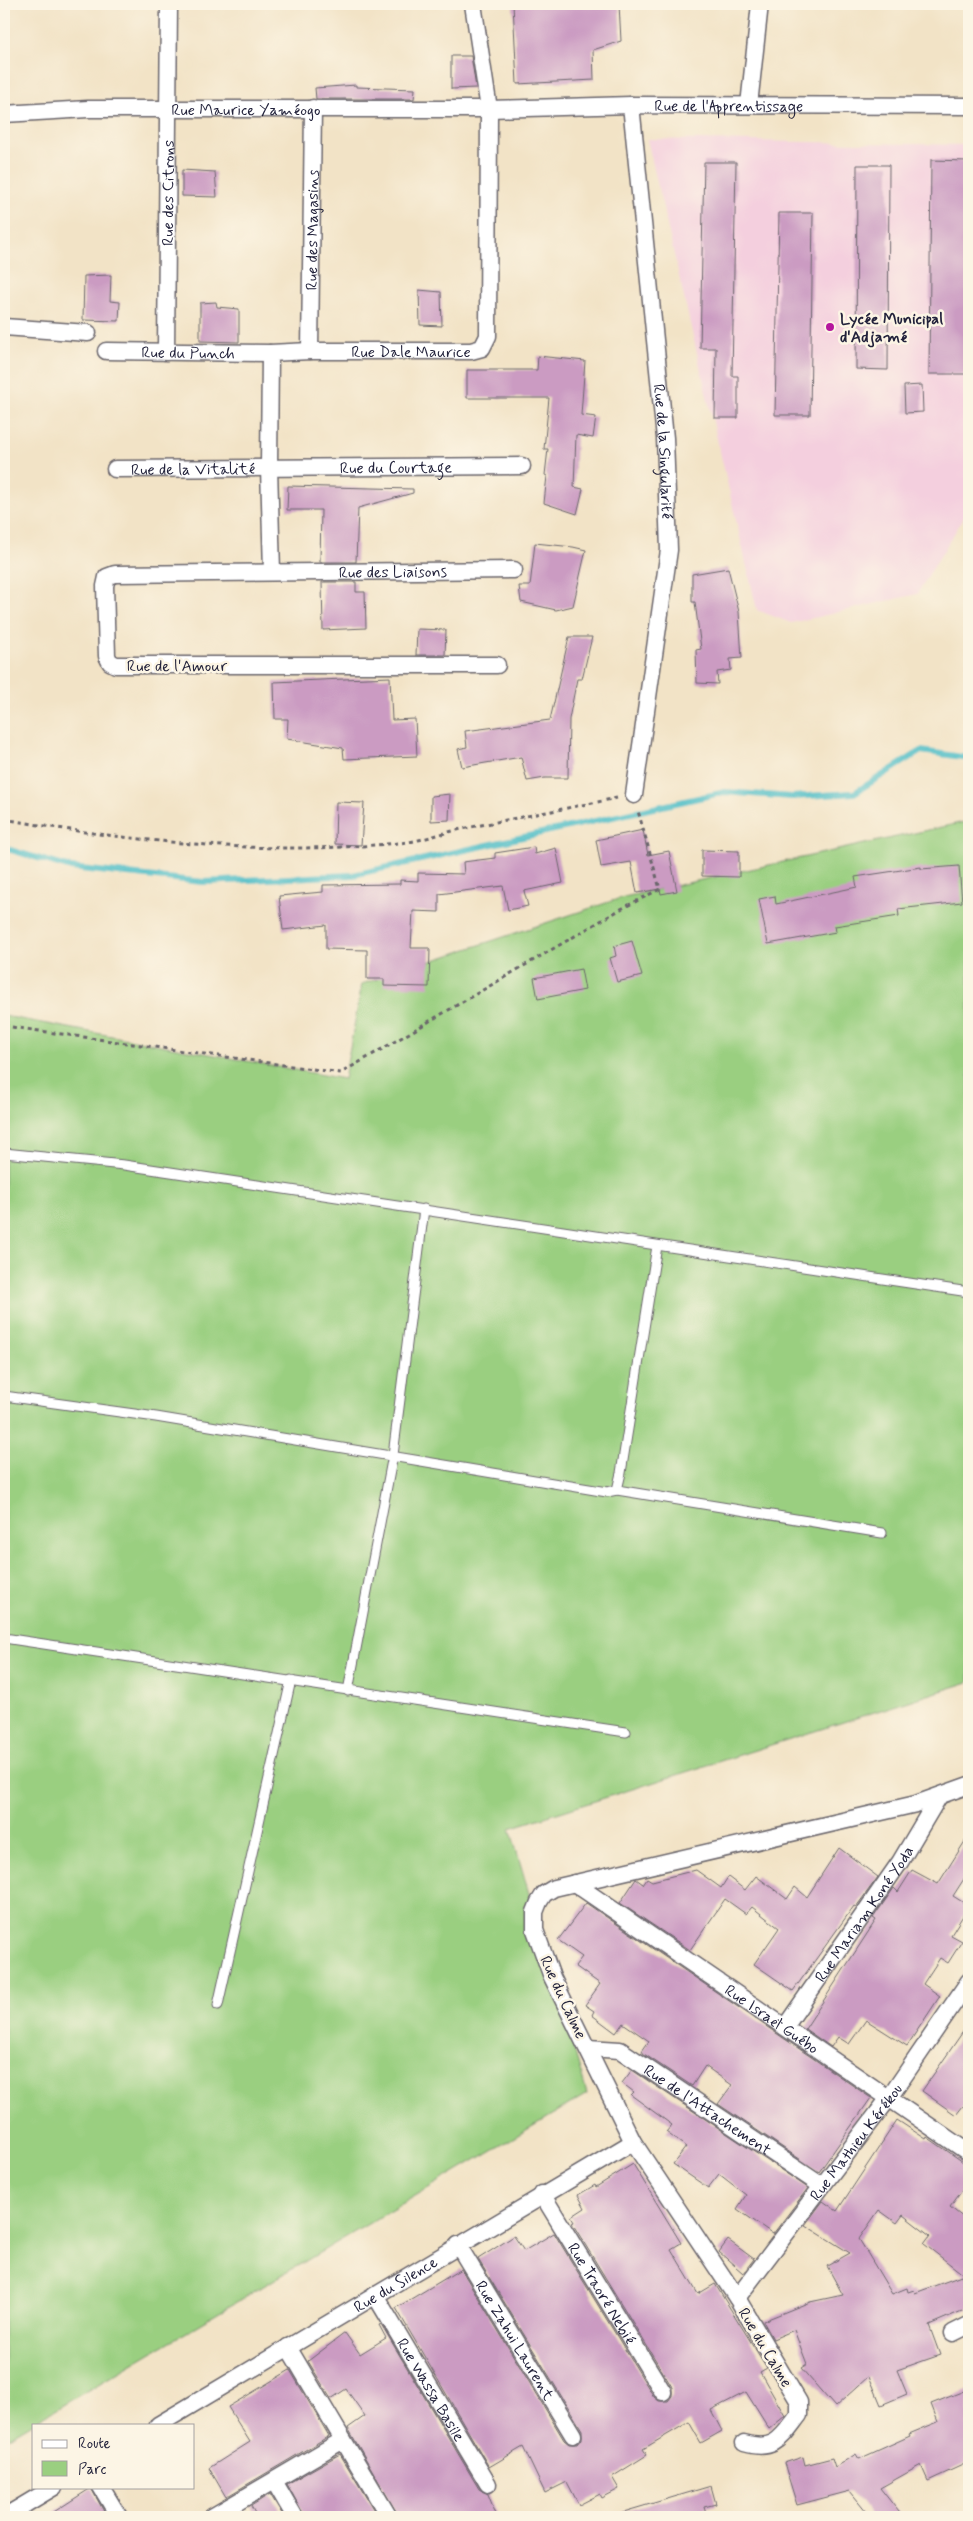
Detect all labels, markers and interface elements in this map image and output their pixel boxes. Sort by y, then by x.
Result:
street label: Rue de l'Apprentissage [654,96,803,118]
street label: Rue Maurice Yaméogo [171,100,320,121]
street label: Rue des Citrons [158,140,180,246]
street label: Rue des Magasins [302,169,324,291]
place label: Lycée Municipal d'Adjamé [840,309,943,348]
marker: Lycée Municipal d'Adjamé [824,321,836,333]
street label: Rue du Punch [141,342,235,365]
street label: Rue Dale Maurice [351,342,471,363]
street label: Rue de la Singularité [648,383,677,519]
street label: Rue du Courtage [340,458,452,480]
street label: Rue de la Vitalité [131,459,255,481]
street label: Rue des Liaisons [339,562,447,584]
street label: Rue de l'Amour [127,656,228,677]
street label: Rue Mariam Koné Yoda [810,1842,919,1987]
street label: Rue du Calme [534,1953,591,2043]
street label: Rue Israël Guébo [720,1980,823,2059]
street label: Rue de l'Attachement [639,2060,775,2161]
street label: Rue Mathieu Kérékou [806,2080,908,2206]
street label: Rue Traoré Nebié [562,2239,640,2348]
street label: Rue du Silence [350,2252,442,2318]
street label: Rue Zahui Laurent [470,2277,559,2405]
street label: Rue du Calme [733,2304,797,2391]
street label: Rue Wassa Basile [391,2335,469,2446]
legend [32,2424,195,2488]
text: Route [78,2434,111,2454]
text: Parc [78,2460,106,2480]

